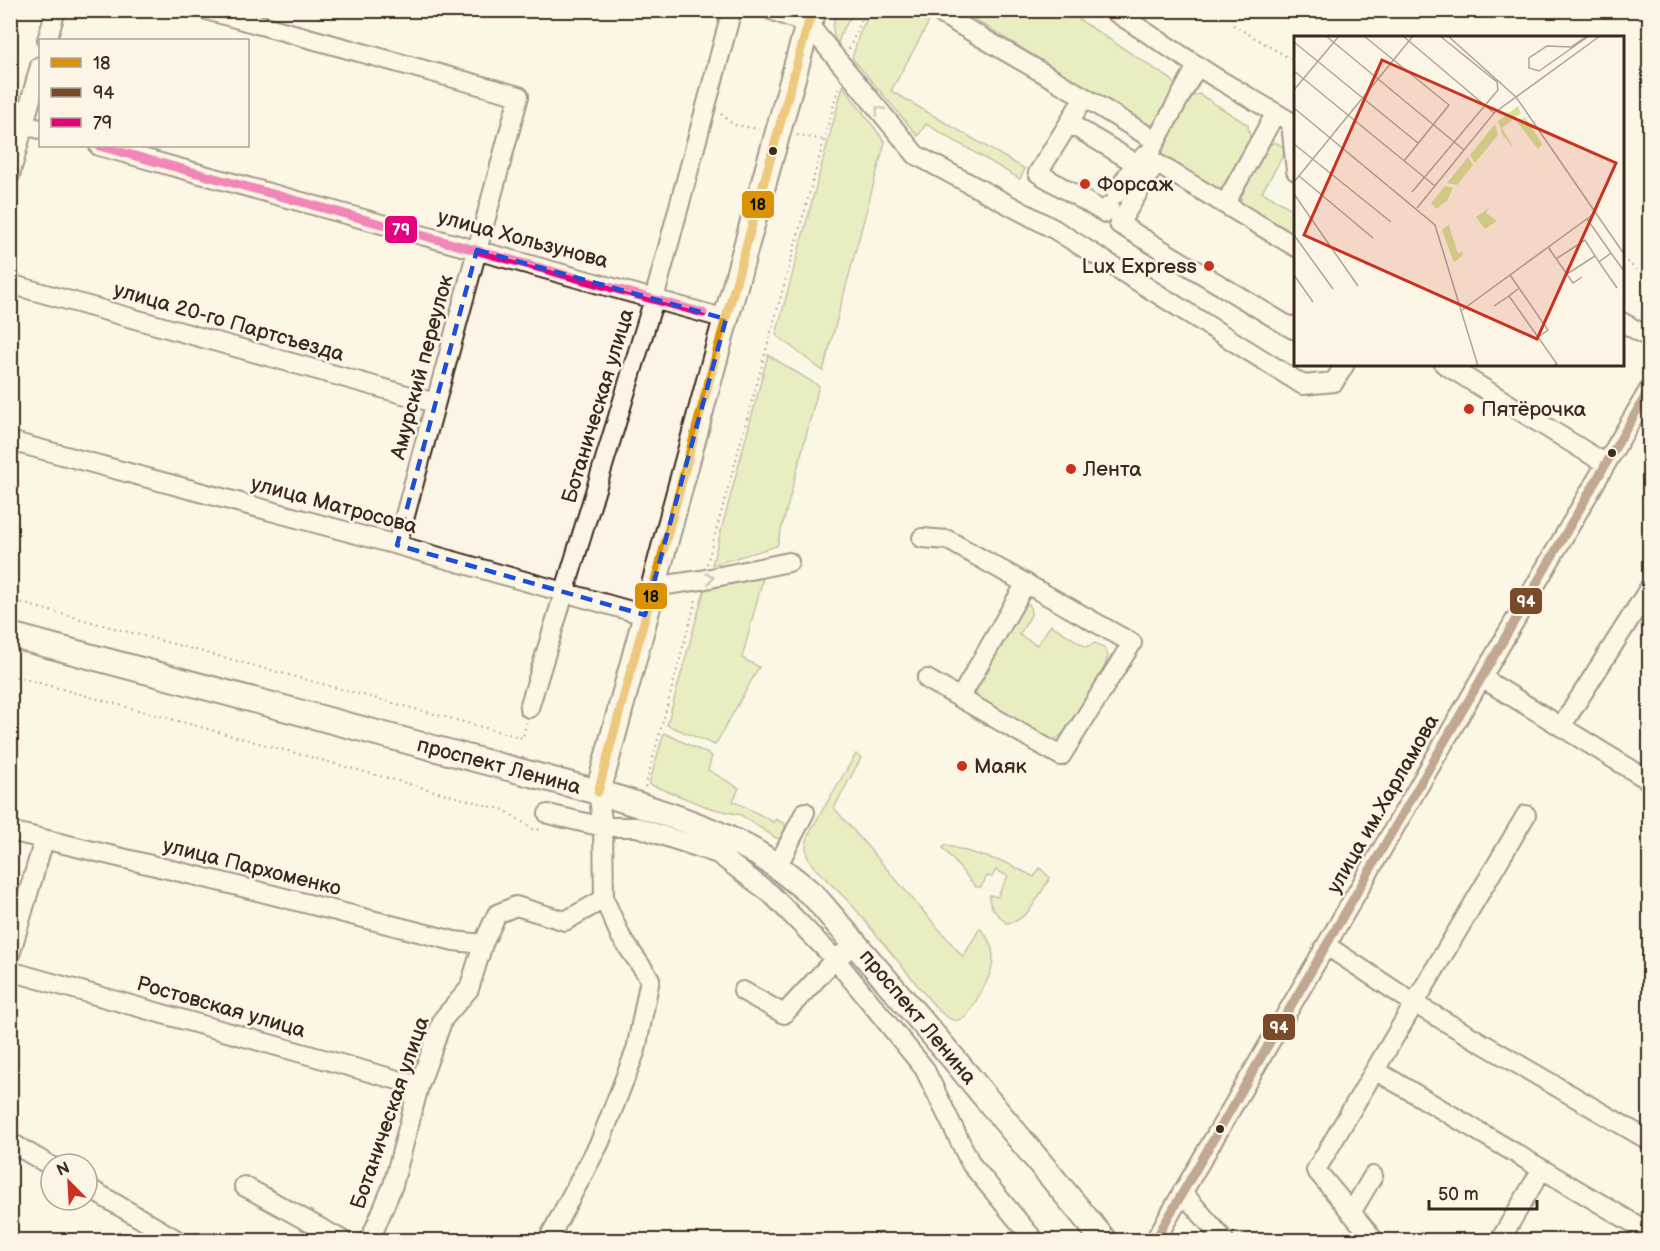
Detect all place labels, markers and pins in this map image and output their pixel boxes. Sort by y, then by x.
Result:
unlabelled marker [767,145,779,157]
place label: Форсаж [1097,172,1174,197]
marker: Форсаж [1078,177,1092,191]
place label: Lux Express [1081,254,1197,279]
marker: Lux Express [1202,259,1216,273]
place label: Пятёрочка [1481,397,1587,422]
marker: Пятёрочка [1462,402,1476,416]
unlabelled marker [1606,447,1618,459]
place label: Лента [1082,457,1142,482]
marker: Лента [1064,462,1078,476]
place label: Маяк [974,754,1027,779]
marker: Маяк [955,759,969,773]
unlabelled marker [1214,1123,1226,1135]

